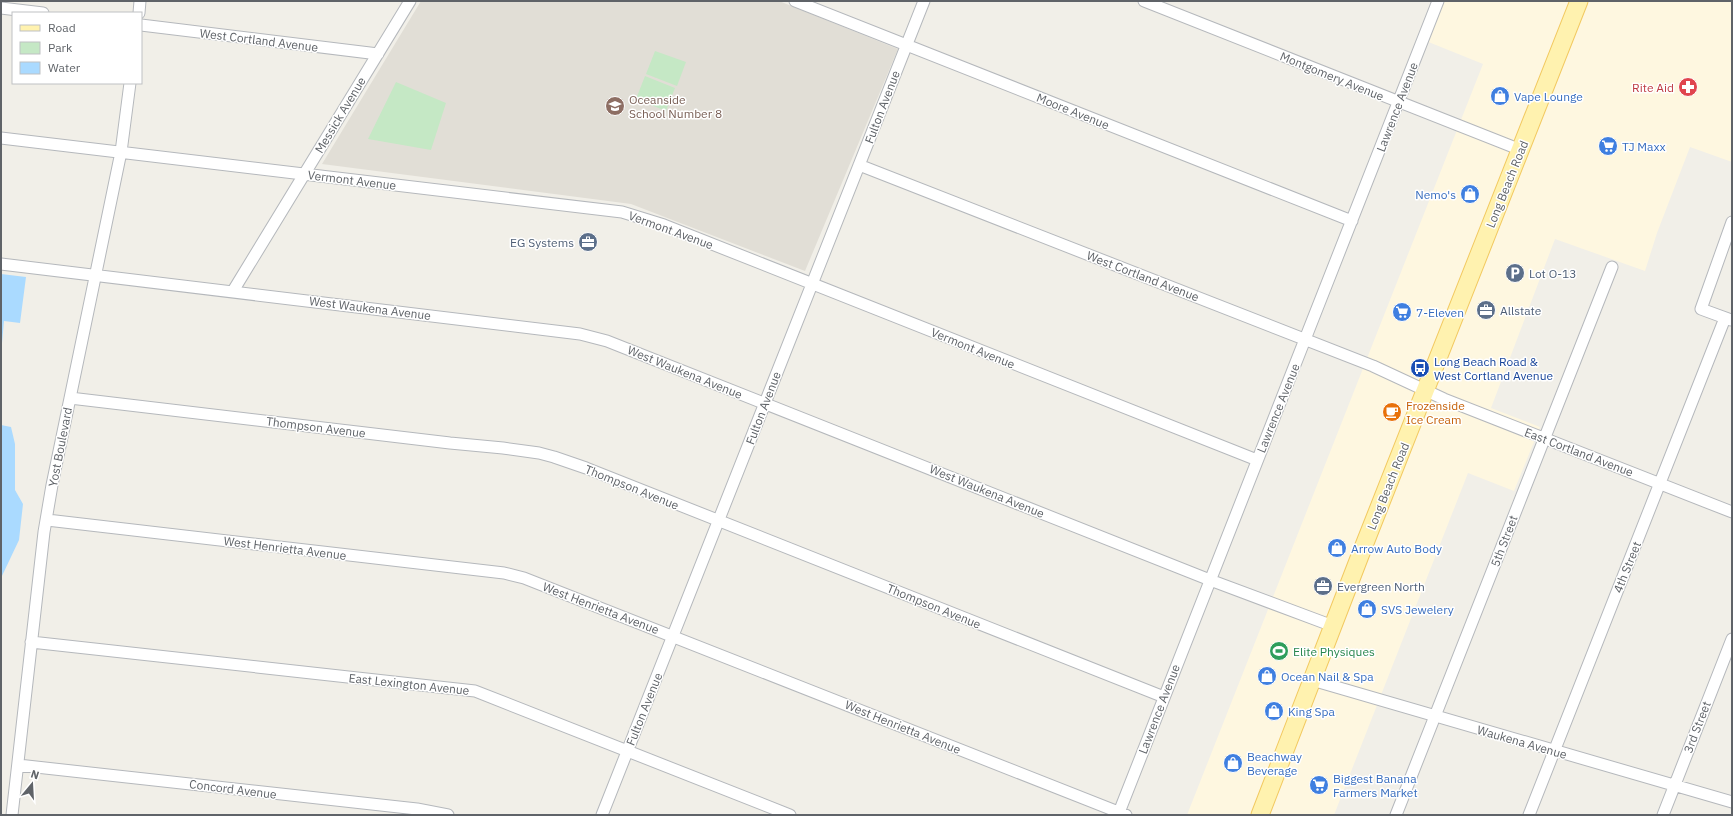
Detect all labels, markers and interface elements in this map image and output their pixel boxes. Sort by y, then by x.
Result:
legend [12,12,142,84]
text: Road [48,20,76,35]
street label: West Cortland Avenue [199,25,319,55]
text: Park [48,40,73,55]
street label: Montgomery Avenue [1278,48,1387,104]
text: Water [48,60,81,75]
street label: Lawrence Avenue [1373,60,1421,154]
street label: Fulton Avenue [861,68,903,146]
street label: Messick Avenue [311,74,369,156]
pharmacy icon: Rite Aid [1677,76,1699,98]
place label: Rite Aid [1632,80,1674,95]
shop icon: Vape Lounge [1489,85,1511,107]
place label: Vape Lounge [1514,89,1583,104]
street label: Moore Avenue [1034,90,1112,133]
place label: Oceanside School Number 8 [629,92,722,121]
school or university icon: Oceanside School Number 8 [604,95,626,117]
supermarket icon: TJ Maxx [1597,135,1619,157]
street label: Long Beach Road [1483,138,1531,230]
place label: TJ Maxx [1622,139,1666,154]
street label: Vermont Avenue [307,167,398,193]
shop icon: Nemo's [1459,183,1481,205]
place label: Nemo's [1415,187,1456,202]
street label: Vermont Avenue [627,208,716,252]
office icon: EG Systems [577,231,599,253]
place label: EG Systems [510,235,574,250]
street label: West Cortland Avenue [1085,248,1202,304]
parking icon: Lot O-13 [1504,262,1526,284]
place label: Lot O-13 [1529,266,1577,281]
street label: West Waukena Avenue [308,293,432,323]
office icon: Allstate [1475,299,1497,321]
supermarket icon: 7-Eleven [1391,301,1413,323]
place label: Allstate [1500,303,1542,318]
place label: 7-Eleven [1416,305,1464,320]
street label: Vermont Avenue [929,324,1017,372]
street label: West Waukena Avenue [625,342,745,402]
place label: Long Beach Road & West Cortland Avenue [1434,354,1554,383]
bus stop icon: Long Beach Road & West Cortland Avenue [1409,357,1431,379]
street label: Lawrence Avenue [1253,361,1303,455]
street label: Fulton Avenue [742,369,784,447]
place label: Frozenside Ice Cream [1406,398,1465,427]
cafe icon: Frozenside Ice Cream [1381,401,1403,423]
street label: Yost Boulevard [45,406,75,488]
street label: Thompson Avenue [265,413,367,441]
street label: East Cortland Avenue [1522,424,1636,480]
street label: Long Beach Road [1364,440,1412,532]
street label: Thompson Avenue [583,461,682,513]
street label: West Waukena Avenue [927,461,1047,521]
street label: 5th Street [1487,513,1521,569]
street label: West Henrietta Avenue [223,533,348,563]
shop icon: Arrow Auto Body [1326,537,1348,559]
street label: 4th Street [1610,539,1644,595]
place label: Arrow Auto Body [1351,541,1442,556]
office icon: Evergreen North [1312,575,1334,597]
street label: West Henrietta Avenue [541,579,662,637]
place label: Evergreen North [1337,579,1425,594]
street label: Thompson Avenue [885,580,984,632]
shop icon: SVS Jewelery [1356,598,1378,620]
place label: SVS Jewelery [1381,602,1454,617]
sports icon: Elite Physiques [1268,640,1290,662]
place label: Elite Physiques [1293,644,1375,659]
street label: Lawrence Avenue [1135,662,1183,756]
shop icon: Ocean Nail & Spa [1256,665,1278,687]
place label: Ocean Nail & Spa [1281,669,1374,684]
street label: East Lexington Avenue [348,670,471,698]
street label: Fulton Avenue [623,670,666,748]
street label: West Henrietta Avenue [843,697,963,757]
street label: 3rd Street [1680,699,1714,755]
shop icon: King Spa [1263,700,1285,722]
place label: King Spa [1288,704,1336,719]
street label: Waukena Avenue [1475,722,1569,762]
place label: Beachway Beverage [1247,749,1302,778]
shop icon: Beachway Beverage [1222,752,1244,774]
north arrow [12,764,52,804]
text: N [29,767,41,782]
place label: Biggest Banana Farmers Market [1333,771,1418,800]
supermarket icon: Biggest Banana Farmers Market [1308,774,1330,796]
street label: Concord Avenue [188,776,278,802]

